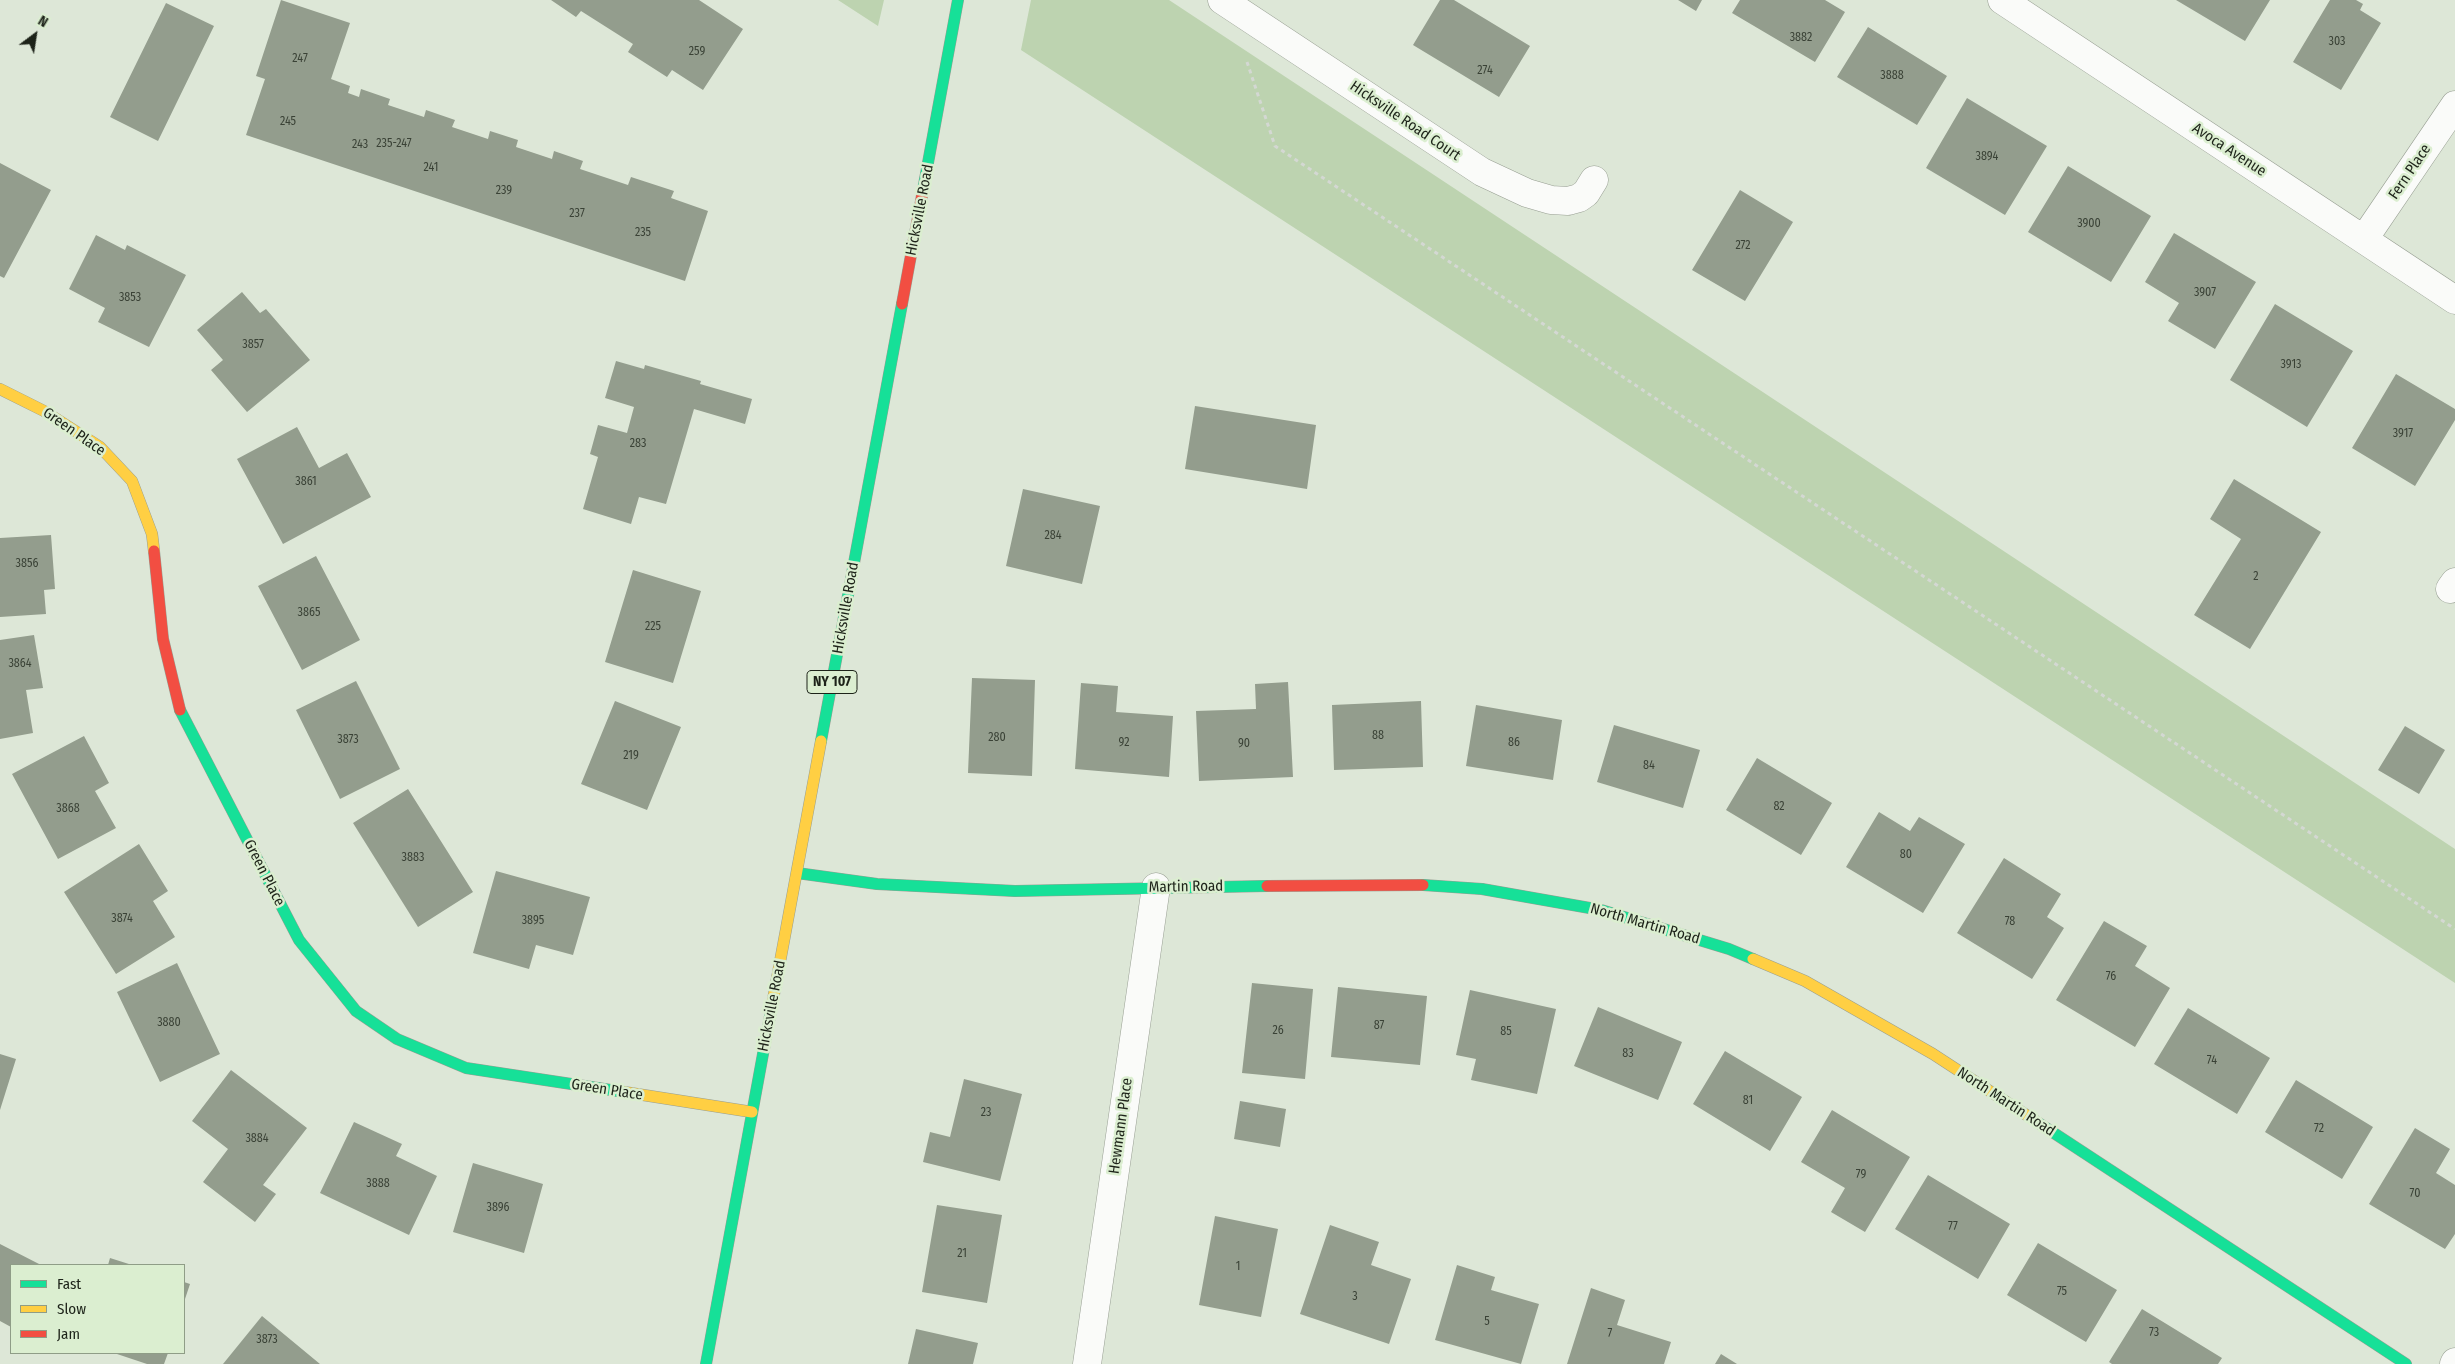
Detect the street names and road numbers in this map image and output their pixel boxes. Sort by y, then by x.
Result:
street label: Hicksville Road Court [1346,77,1464,165]
street label: Avoca Avenue [2189,119,2269,181]
street label: Fern Place [2385,141,2435,203]
street label: Hicksville Road [902,163,938,257]
street label: Green Place [39,404,109,460]
street label: Hicksville Road [829,561,863,655]
road number: NY 107 [807,670,857,694]
street label: Green Place [240,837,288,909]
street label: Martin Road [1149,877,1223,897]
street label: North Martin Road [1588,900,1702,948]
street label: Hicksville Road [754,959,790,1053]
street label: North Martin Road [1954,1064,2058,1140]
street label: Green Place [570,1075,644,1105]
street label: Hewmann Place [1105,1077,1137,1175]

